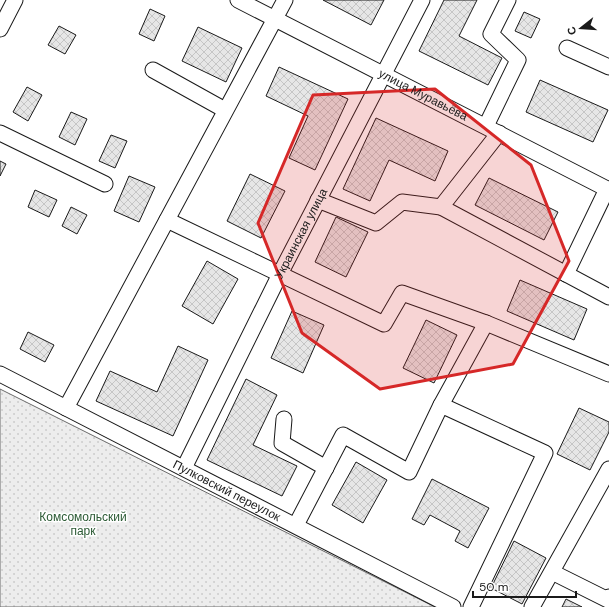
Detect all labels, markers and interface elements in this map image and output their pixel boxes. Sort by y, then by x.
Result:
north arrow [561,8,601,48]
text: С [564,25,579,37]
street label: улица Муравьёва [376,65,471,124]
street label: Украинская улица [271,185,331,282]
street label: Пулковский переулок [170,456,284,525]
park label: Комсомольский парк [39,509,127,539]
scale bar [473,573,576,599]
text: 50 m [479,579,508,595]

